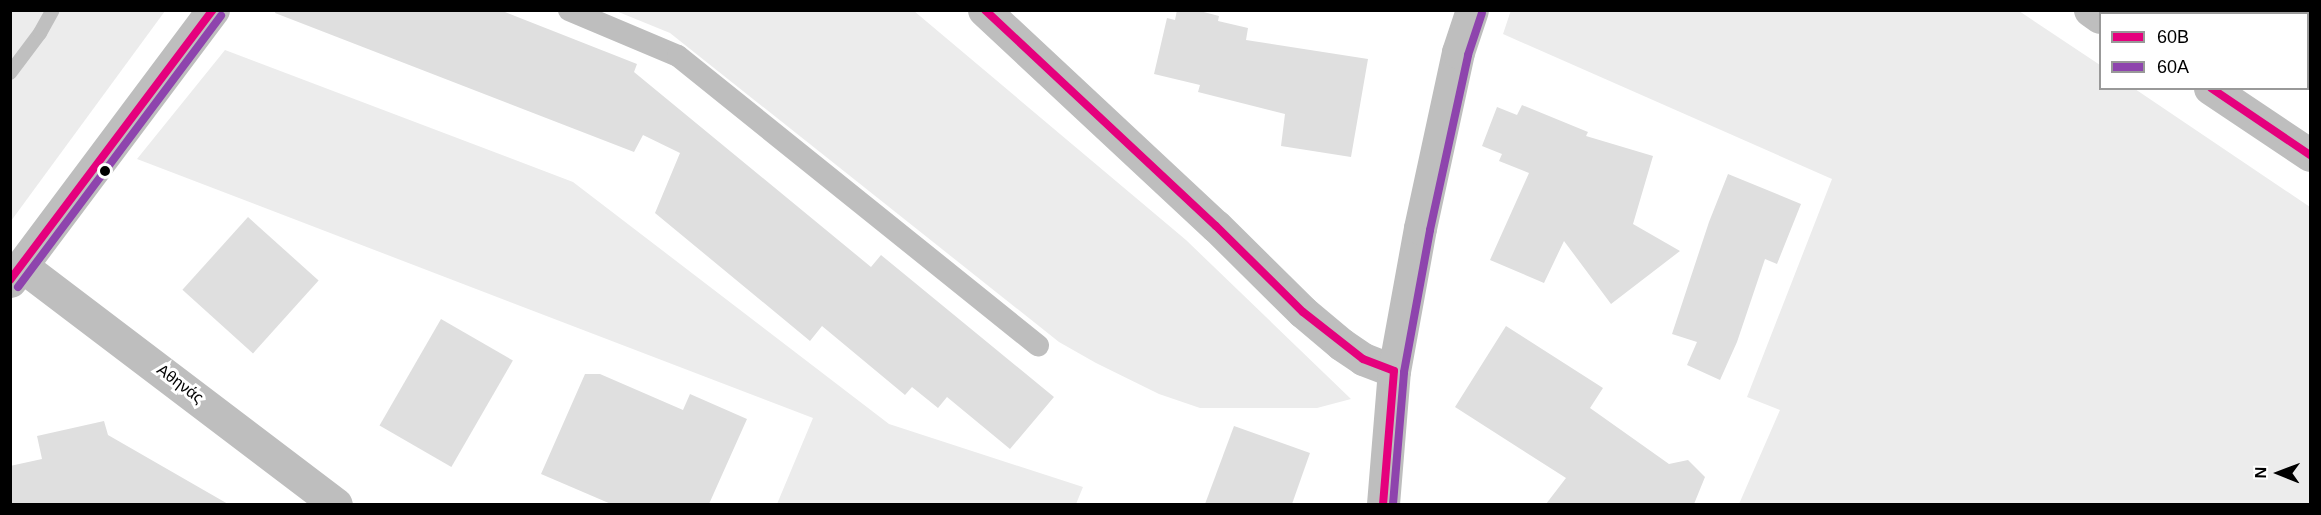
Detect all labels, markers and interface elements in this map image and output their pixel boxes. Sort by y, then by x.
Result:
legend [2099,12,2309,90]
text: 60Β [2157,27,2189,47]
text: 60Α [2157,57,2189,77]
unlabelled marker [99,165,111,177]
street label: Αθηνάς [153,360,207,408]
north arrow [2249,443,2309,503]
text: N [2252,467,2269,479]

